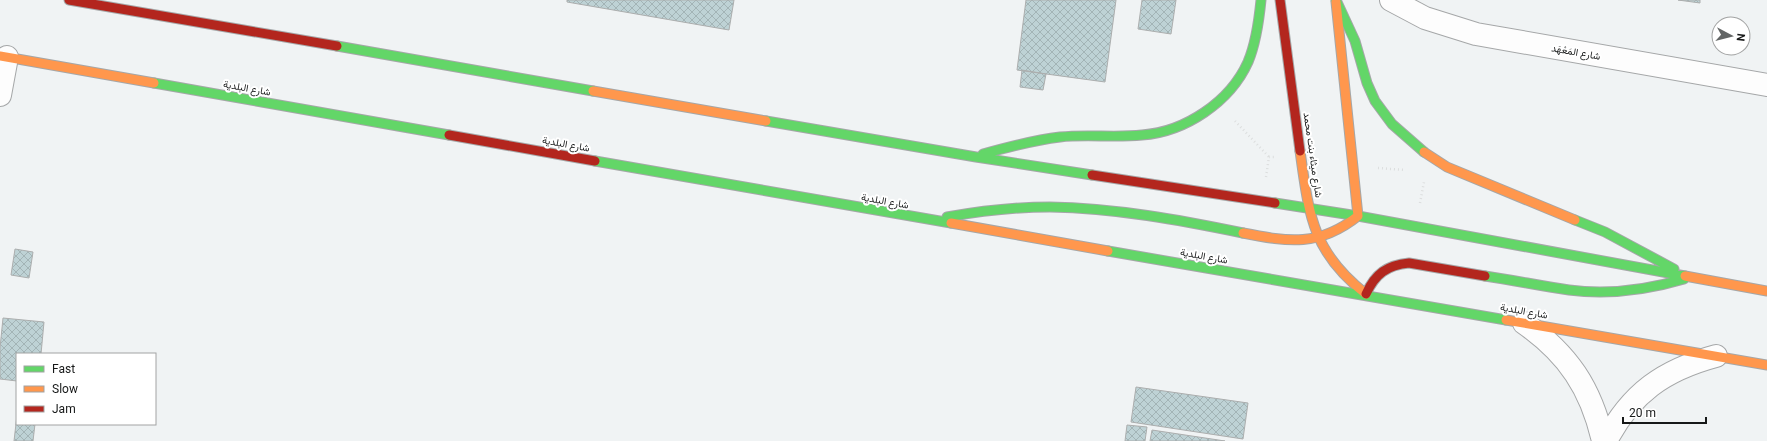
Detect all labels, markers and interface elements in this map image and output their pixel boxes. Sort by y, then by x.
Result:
north arrow [1711,16,1751,56]
text: N [1733,33,1747,42]
street label: شارع المَعْهَد [1550,42,1601,63]
street label: شارع البلدية [222,78,272,99]
street label: شارع ميثاء بنت محمد [1301,112,1324,199]
street label: شارع البلدية [541,134,591,155]
street label: شارع البلدية [860,191,910,212]
street label: شارع البلدية [1179,246,1229,267]
street label: شارع البلدية [1499,301,1549,322]
legend [16,353,156,425]
text: Fast [52,362,75,376]
text: Slow [52,382,78,396]
scale bar [1623,399,1706,425]
text: Jam [52,402,76,416]
text: 20 m [1629,406,1656,420]

